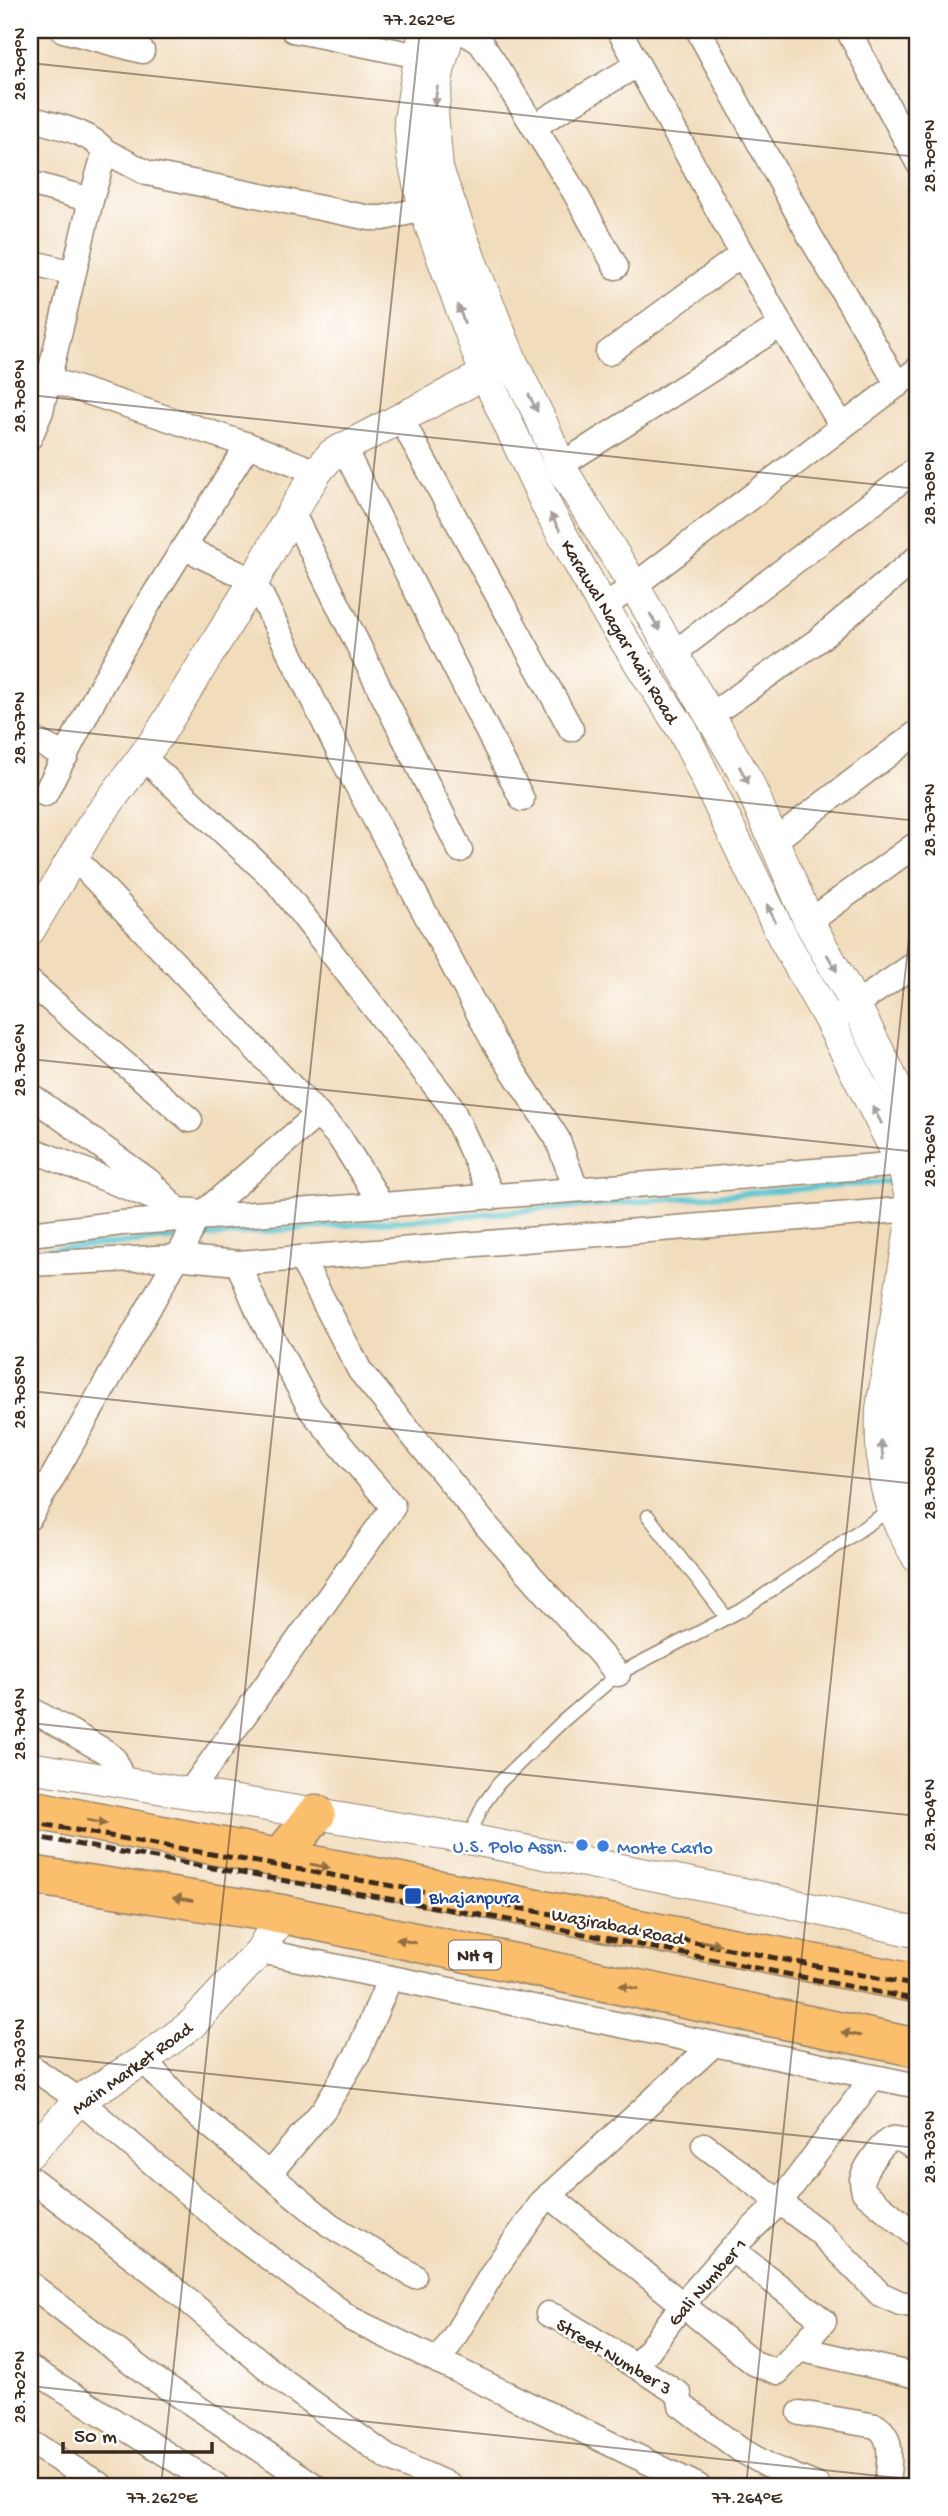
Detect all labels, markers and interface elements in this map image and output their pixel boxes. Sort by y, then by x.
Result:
text: 77.262°E [383,11,455,32]
text: 28.709°N [11,28,32,100]
one-way arrow [430,85,441,107]
text: 28.709°N [921,120,942,192]
one-way arrow [456,304,467,325]
text: 28.708°N [11,359,32,433]
one-way arrow [527,393,538,413]
text: 28.708°N [921,451,942,525]
one-way arrow [549,512,561,531]
street label: Karawal Nagar Main Road [554,537,683,731]
one-way arrow [649,613,662,632]
text: 28.707°N [11,691,32,765]
one-way arrow [738,765,750,785]
text: 28.707°N [921,783,942,857]
one-way arrow [765,903,776,923]
one-way arrow [826,953,838,973]
text: 28.706°N [11,1024,32,1096]
one-way arrow [871,1104,883,1124]
text: 28.706°N [921,1115,942,1187]
text: 28.705°N [11,1355,32,1429]
one-way arrow [876,1438,887,1460]
text: 28.705°N [921,1446,942,1520]
text: 28.704°N [11,1688,32,1760]
text: 28.704°N [921,1779,942,1851]
one-way arrow [86,1817,108,1828]
place label: U.S. Polo Assn. [453,1837,568,1860]
marker: U.S. Polo Assn. [574,1837,590,1853]
marker: Monte Carlo [595,1838,611,1854]
place label: Monte Carlo [617,1838,713,1861]
one-way arrow [309,1861,331,1872]
marker: Bhajanpura [403,1886,423,1906]
place label: Bhajanpura [428,1888,522,1911]
one-way arrow [172,1893,194,1904]
street label: Wazirabad Road [549,1904,687,1953]
one-way arrow [395,1935,417,1946]
one-way arrow [700,1938,722,1949]
road number: NH 9 [449,1940,501,1969]
one-way arrow [618,1982,640,1993]
street label: Main Market Road [68,2017,200,2121]
text: 28.703°N [11,2018,32,2092]
one-way arrow [840,2029,862,2040]
text: 28.703°N [921,2110,942,2184]
street label: Gali Number 1 [664,2235,753,2332]
street label: Street Number 3 [551,2314,675,2402]
text: 28.702°N [11,2351,32,2423]
scale bar [63,2411,212,2455]
text: 50 m [74,2426,117,2451]
text: 77.262°E [126,2489,198,2510]
text: 77.264°E [711,2489,783,2510]

